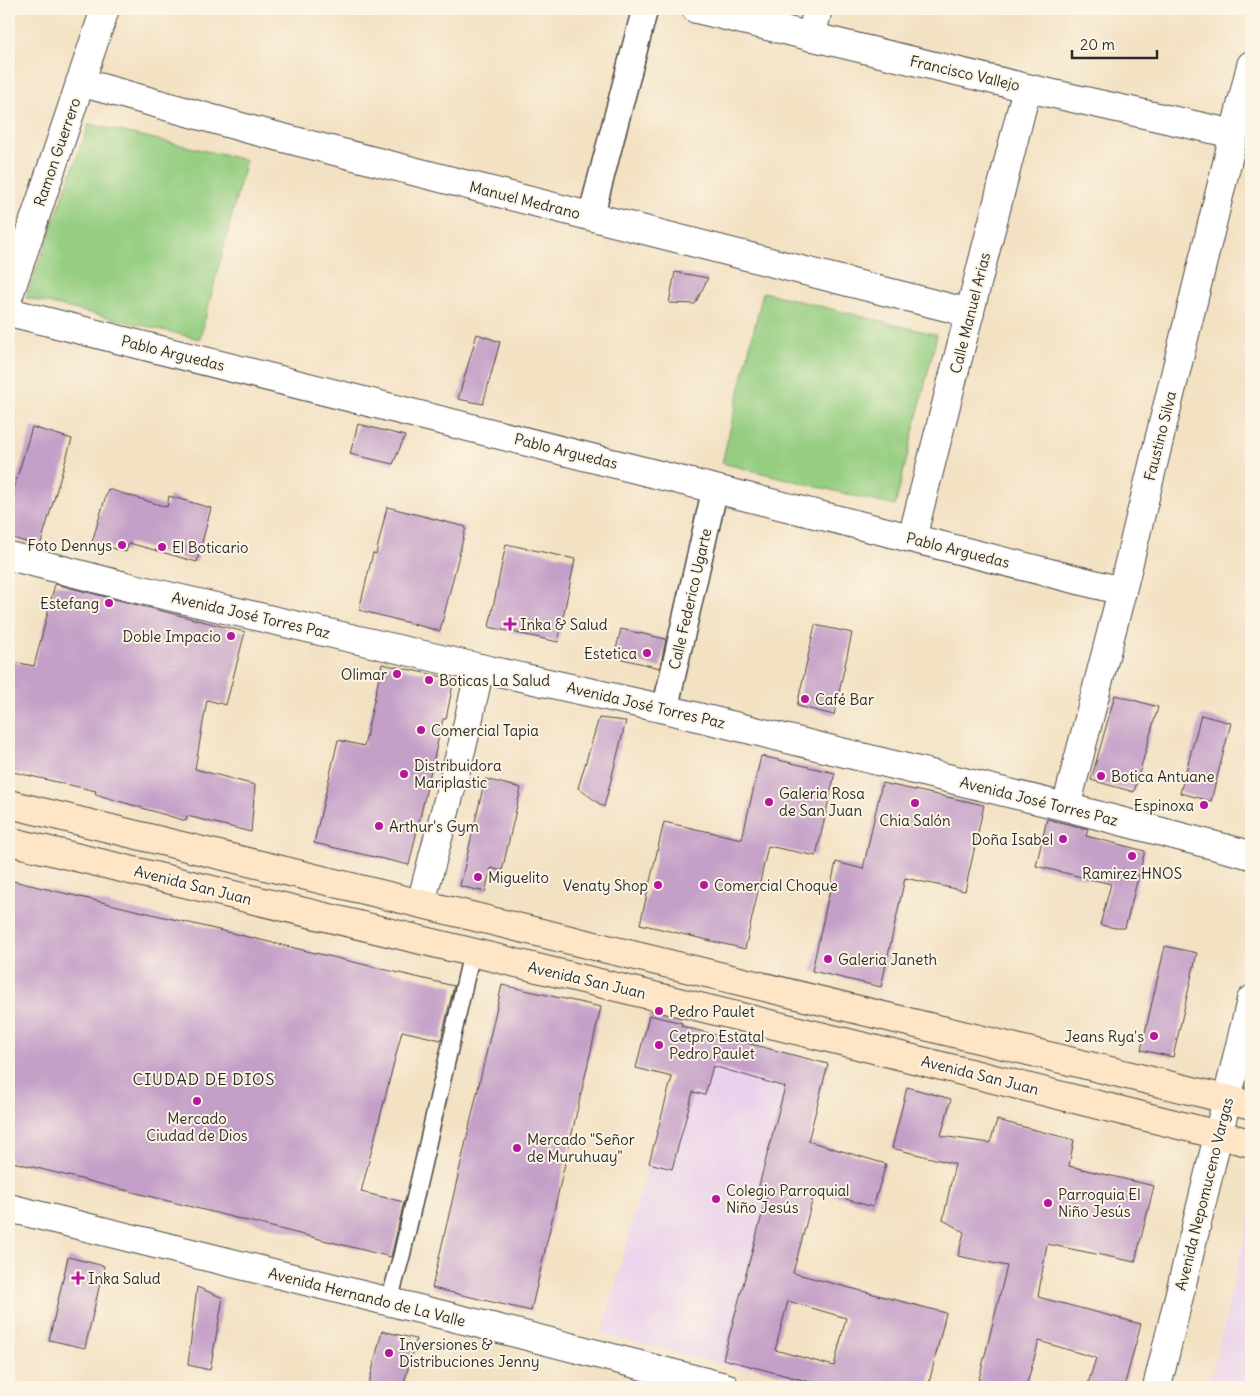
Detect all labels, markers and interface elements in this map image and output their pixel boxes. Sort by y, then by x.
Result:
scale bar [1072,28,1158,60]
text: 20 m [1080,35,1115,54]
street label: Francisco Vallejo [908,51,1022,95]
street label: Ramon Guerrero [29,95,85,209]
street label: Manuel Medrano [468,177,582,223]
street label: Calle Manuel Arias [946,250,994,376]
street label: Pablo Arguedas [119,331,227,375]
street label: Faustino Silva [1140,389,1180,483]
street label: Pablo Arguedas [512,429,620,473]
street label: Calle Federico Ugarte [665,527,715,671]
street label: Pablo Arguedas [904,528,1012,572]
place label: Foto Dennys [27,536,112,555]
place label: El Boticario [172,538,248,557]
marker: Foto Dennys [116,539,128,551]
marker: El Boticario [156,541,168,553]
street label: Avenida José Torres Paz [170,587,332,643]
place label: Estefang [40,594,99,613]
marker: Estefang [103,597,115,609]
place label: Inka & Salud [520,615,608,634]
marker: Inka & Salud [504,618,516,630]
place label: Doble Impacio [123,627,221,646]
marker: Doble Impacio [225,630,237,642]
place label: Estetica [584,644,637,663]
marker: Estetica [641,647,653,659]
place label: Olimar [341,665,387,684]
marker: Olimar [391,668,403,680]
place label: Boticas La Salud [439,671,550,690]
marker: Boticas La Salud [423,674,435,686]
street label: Avenida José Torres Paz [565,677,727,733]
place label: Café Bar [815,690,874,709]
marker: Café Bar [799,693,811,705]
place label: Comercial Tapia [431,721,539,740]
marker: Comercial Tapia [415,724,427,736]
place label: Distribuidora Mariplastic [414,756,502,792]
place label: Botica Antuane [1111,767,1215,786]
marker: Distribuidora Mariplastic [398,768,410,780]
marker: Botica Antuane [1095,770,1107,782]
street label: Avenida José Torres Paz [958,772,1120,830]
place label: Galeria Rosa de San Juan [779,784,865,820]
marker: Galeria Rosa de San Juan [763,796,775,808]
place label: Espinoxa [1134,796,1194,815]
marker: Chia Salón [909,797,921,809]
marker: Espinoxa [1198,799,1210,811]
place label: Chia Salón [879,811,951,830]
place label: Arthur's Gym [389,817,479,836]
marker: Arthur's Gym [373,820,385,832]
place label: Doña Isabel [971,830,1053,849]
marker: Doña Isabel [1057,833,1069,845]
marker: Ramirez HNOS [1126,850,1138,862]
street label: Avenida San Juan [132,861,254,909]
place label: Ramirez HNOS [1082,864,1182,883]
place label: Miguelito [488,868,549,887]
marker: Miguelito [472,871,484,883]
place label: Venaty Shop [563,876,648,895]
place label: Comercial Choque [714,876,838,895]
marker: Venaty Shop [652,879,664,891]
marker: Comercial Choque [698,879,710,891]
place label: Galeria Janeth [838,950,937,969]
marker: Galeria Janeth [822,953,834,965]
street label: Avenida San Juan [526,957,648,1003]
place label: Pedro Paulet [669,1002,755,1021]
marker: Pedro Paulet [653,1005,665,1017]
place label: Cetpro Estatal Pedro Paulet [669,1027,764,1063]
place label: Jeans Rya's [1064,1027,1144,1046]
marker: Jeans Rya's [1148,1030,1160,1042]
marker: Cetpro Estatal Pedro Paulet [653,1039,665,1051]
street label: Avenida San Juan [919,1051,1041,1099]
district label: CIUDAD DE DIOS [133,1069,275,1089]
marker: Mercado Ciudad de Dios [191,1095,203,1107]
street label: Avenida Nepomuceno Vargas [1171,1095,1237,1292]
place label: Mercado Ciudad de Dios [146,1109,248,1145]
place label: Mercado "Señor de Muruhuay" [527,1130,635,1166]
marker: Mercado "Señor de Muruhuay" [511,1142,523,1154]
place label: Colegio Parroquial Niño Jesús [726,1181,849,1217]
place label: Parroquia El Niño Jesús [1058,1185,1141,1221]
marker: Colegio Parroquial Niño Jesús [710,1193,722,1205]
marker: Parroquia El Niño Jesús [1042,1197,1054,1209]
street label: Avenida Hernando de La Valle [267,1263,467,1331]
place label: Inka Salud [88,1269,161,1288]
marker: Inka Salud [72,1272,84,1284]
place label: Inversiones & Distribuciones Jenny [399,1335,539,1371]
marker: Inversiones & Distribuciones Jenny [383,1347,395,1359]

